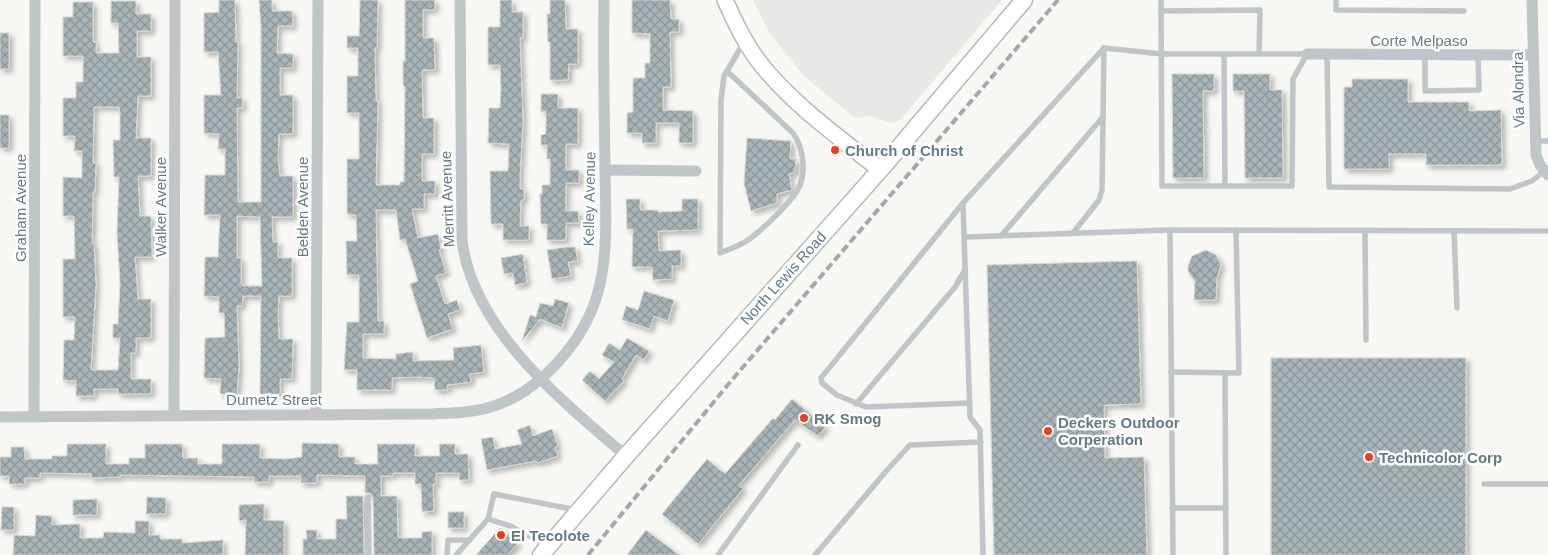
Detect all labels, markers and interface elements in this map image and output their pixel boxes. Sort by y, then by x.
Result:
street label: Corte Melpaso [1370,32,1468,49]
street label: Via Alondra [1509,51,1527,128]
place label: Church of Christ [845,142,963,159]
marker: Church of Christ [829,144,841,156]
street label: Merritt Avenue [437,151,457,247]
street label: Kelley Avenue [580,151,598,247]
street label: Graham Avenue [12,154,29,262]
street label: Walker Avenue [152,157,169,257]
street label: Belden Avenue [294,157,311,257]
street label: North Lewis Road [737,228,829,328]
street label: Dumetz Street [226,391,323,408]
place label: RK Smog [814,410,882,427]
marker: RK Smog [798,412,810,424]
place label: Deckers Outdoor Corperation [1058,414,1180,448]
marker: Deckers Outdoor Corperation [1042,425,1054,437]
place label: Technicolor Corp [1379,449,1502,466]
marker: Technicolor Corp [1363,451,1375,463]
place label: El Tecolote [511,527,590,544]
marker: El Tecolote [495,529,507,541]

